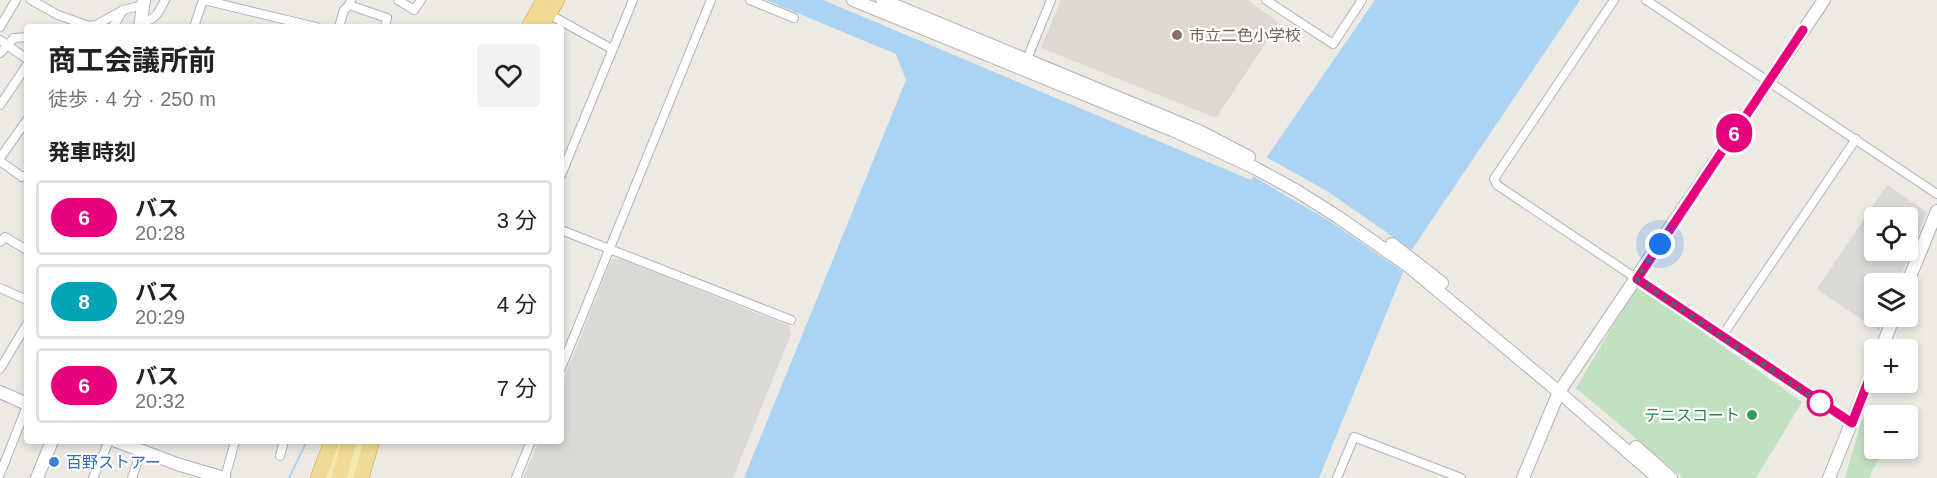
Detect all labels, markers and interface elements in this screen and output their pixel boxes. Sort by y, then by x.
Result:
place label: 市立二色小学校 [1189,27,1301,44]
marker: 市立二色小学校 [1170,28,1184,42]
button: heart [477,44,540,107]
text: 商工会議所前 [48,45,216,76]
text: 徒歩 · 4 分 · 250 m [48,88,216,110]
line badge: 6 [1714,114,1754,152]
text: 6 [1728,122,1740,145]
text: 発車時刻 [48,140,136,165]
text: バス [135,196,179,221]
text: 6 [78,206,90,229]
map controls [1864,207,1918,459]
button: locate [1864,207,1918,261]
text: 3 分 [497,208,537,233]
text: 20:28 [135,222,185,244]
your location [1645,229,1675,259]
button: layers [1864,273,1918,327]
text: バス [135,280,179,305]
text: 8 [78,290,90,313]
text: 4 分 [497,292,537,317]
text: 20:29 [135,306,185,328]
button: + [1864,339,1918,393]
text: バス [135,364,179,389]
text: 6 [78,374,90,397]
text: 7 分 [497,376,537,401]
text: 20:32 [135,390,185,412]
unlabelled marker [1807,390,1833,416]
button: − [1864,405,1918,459]
place label: テニスコート [1644,407,1740,424]
marker: テニスコート [1745,408,1759,422]
place label: 百野ストアー [66,454,161,471]
marker: 百野ストアー [47,455,61,469]

